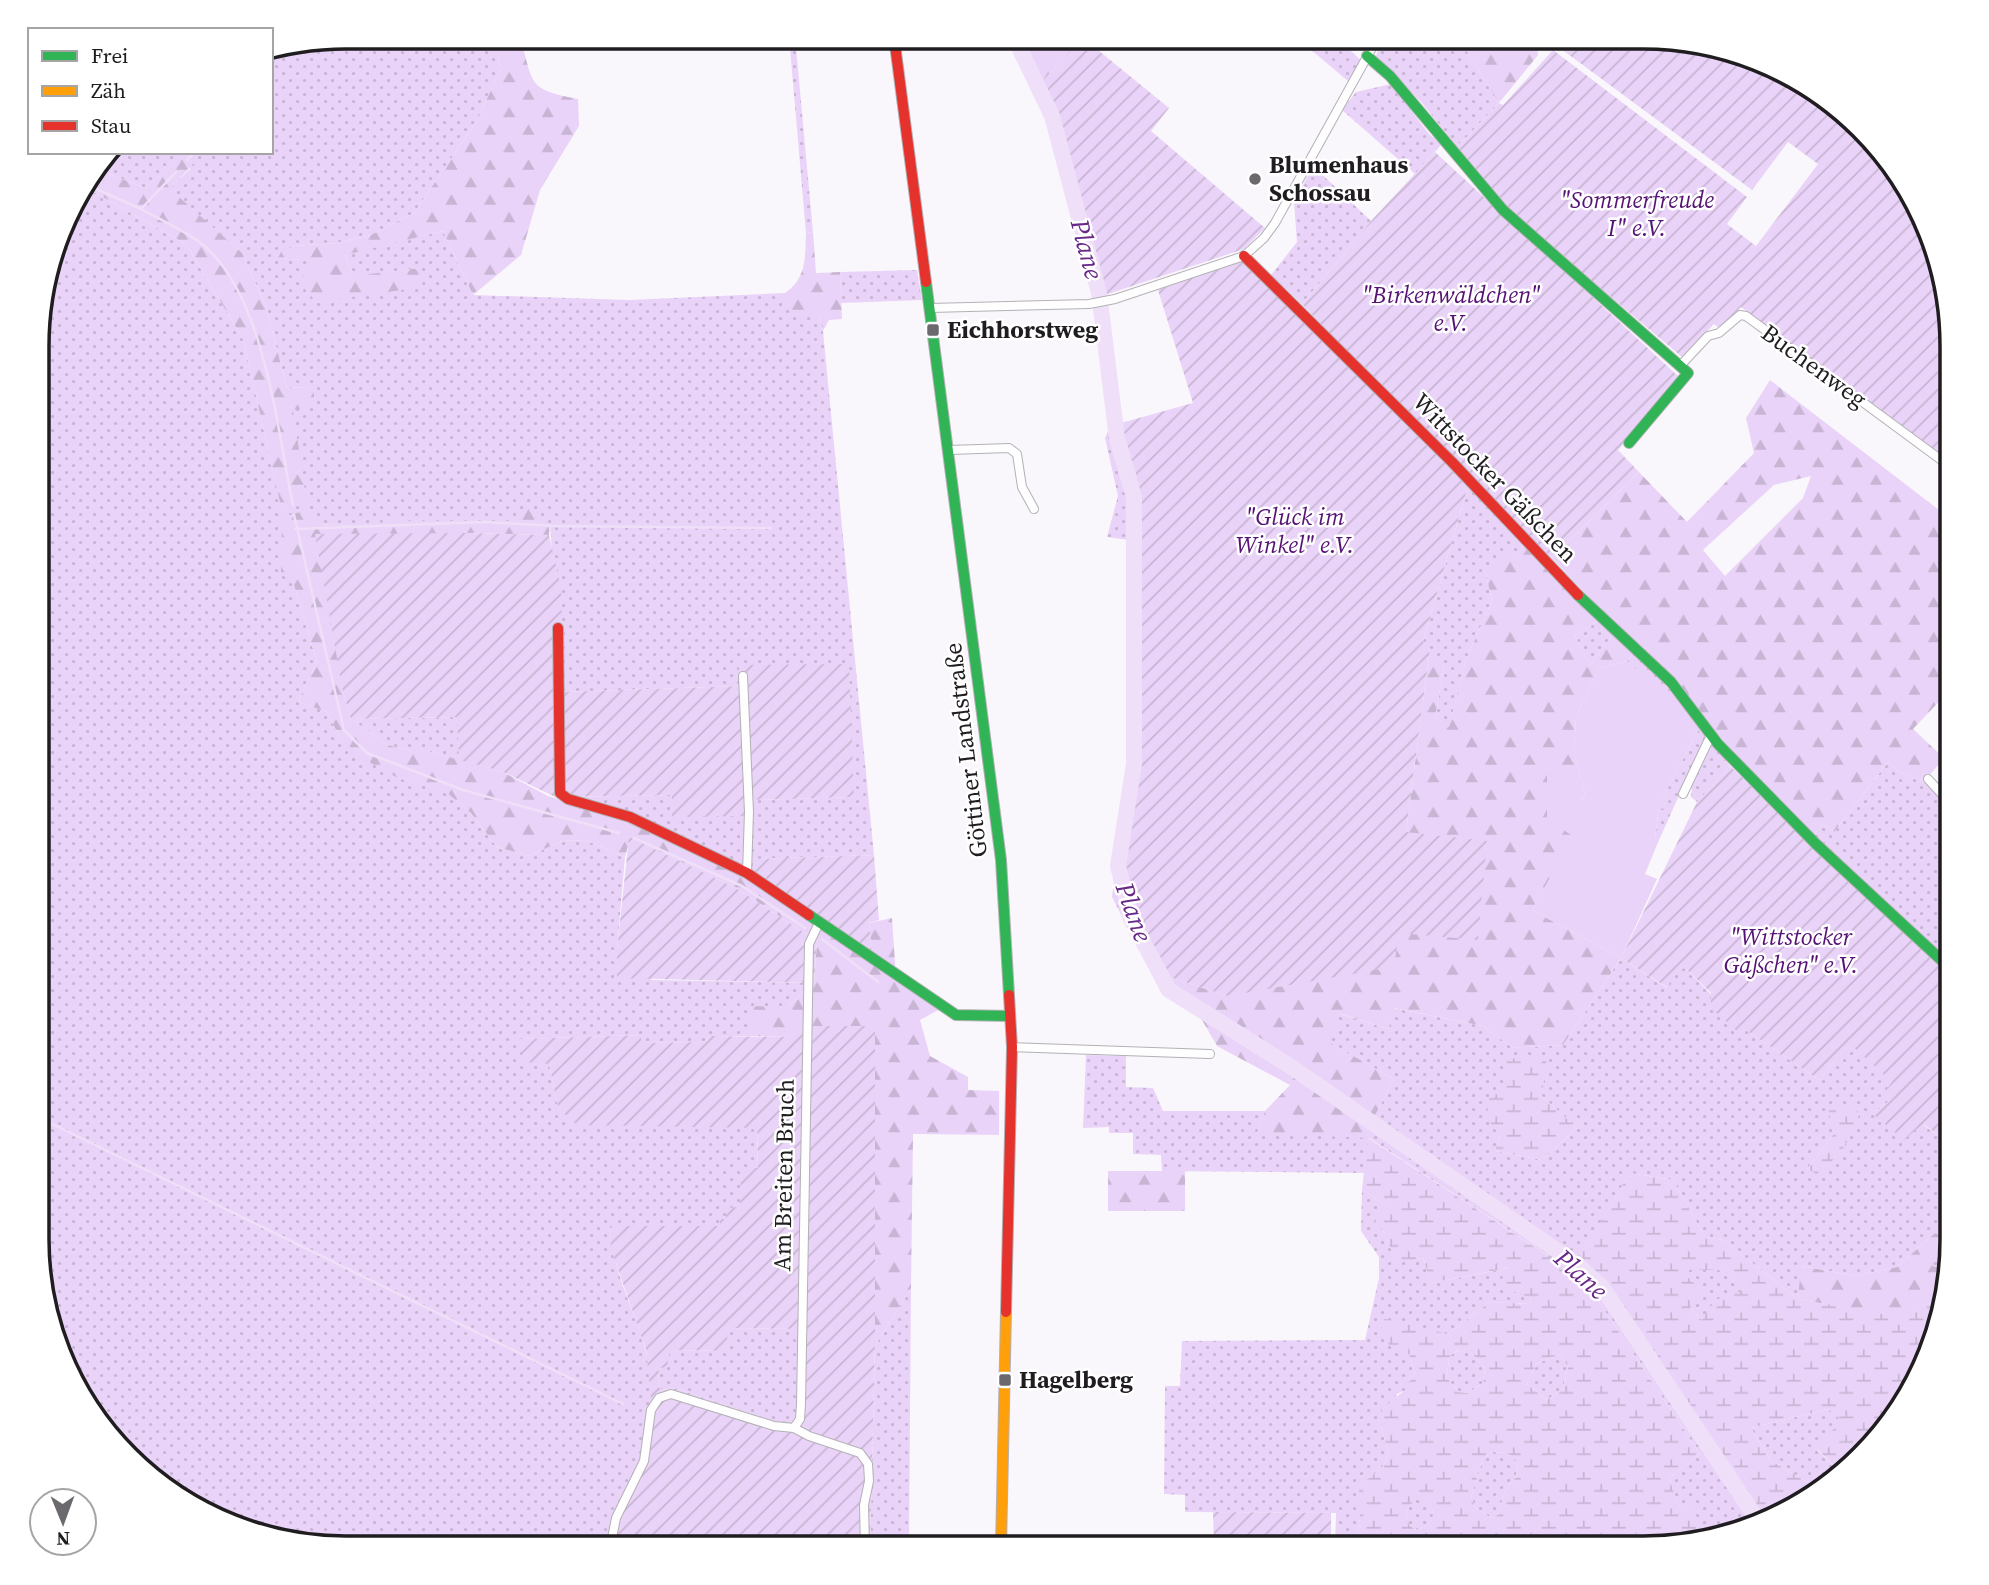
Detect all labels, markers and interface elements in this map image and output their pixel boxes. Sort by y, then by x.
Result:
legend [28,28,273,154]
text: Frei [91,41,128,70]
text: Zäh [91,76,126,105]
text: Stau [91,111,131,140]
place label: Blumenhaus Schossau [1269,148,1408,209]
marker: Blumenhaus Schossau [1247,171,1263,187]
park label: "Sommerfreude I" e.V. [1560,183,1714,244]
water label: Plane [1062,214,1112,283]
park label: "Birkenwäldchen" e.V. [1362,278,1540,339]
place label: Eichhorstweg [947,313,1098,346]
street label: Buchenweg [1755,316,1874,415]
marker: Eichhorstweg [925,322,941,338]
street label: Wittstocker Gäßchen [1406,385,1585,570]
park label: "Glück im Winkel" e.V. [1236,500,1354,561]
street label: Göttiner Landstraße [936,641,995,859]
water label: Plane [1106,876,1161,947]
park label: "Wittstocker Gäßchen" e.V. [1724,920,1858,981]
street label: Am Breiten Bruch [765,1078,802,1272]
water label: Plane [1546,1240,1616,1308]
place label: Hagelberg [1019,1363,1133,1396]
marker: Hagelberg [997,1372,1013,1388]
north arrow [28,1487,98,1557]
text: N [56,1526,70,1552]

